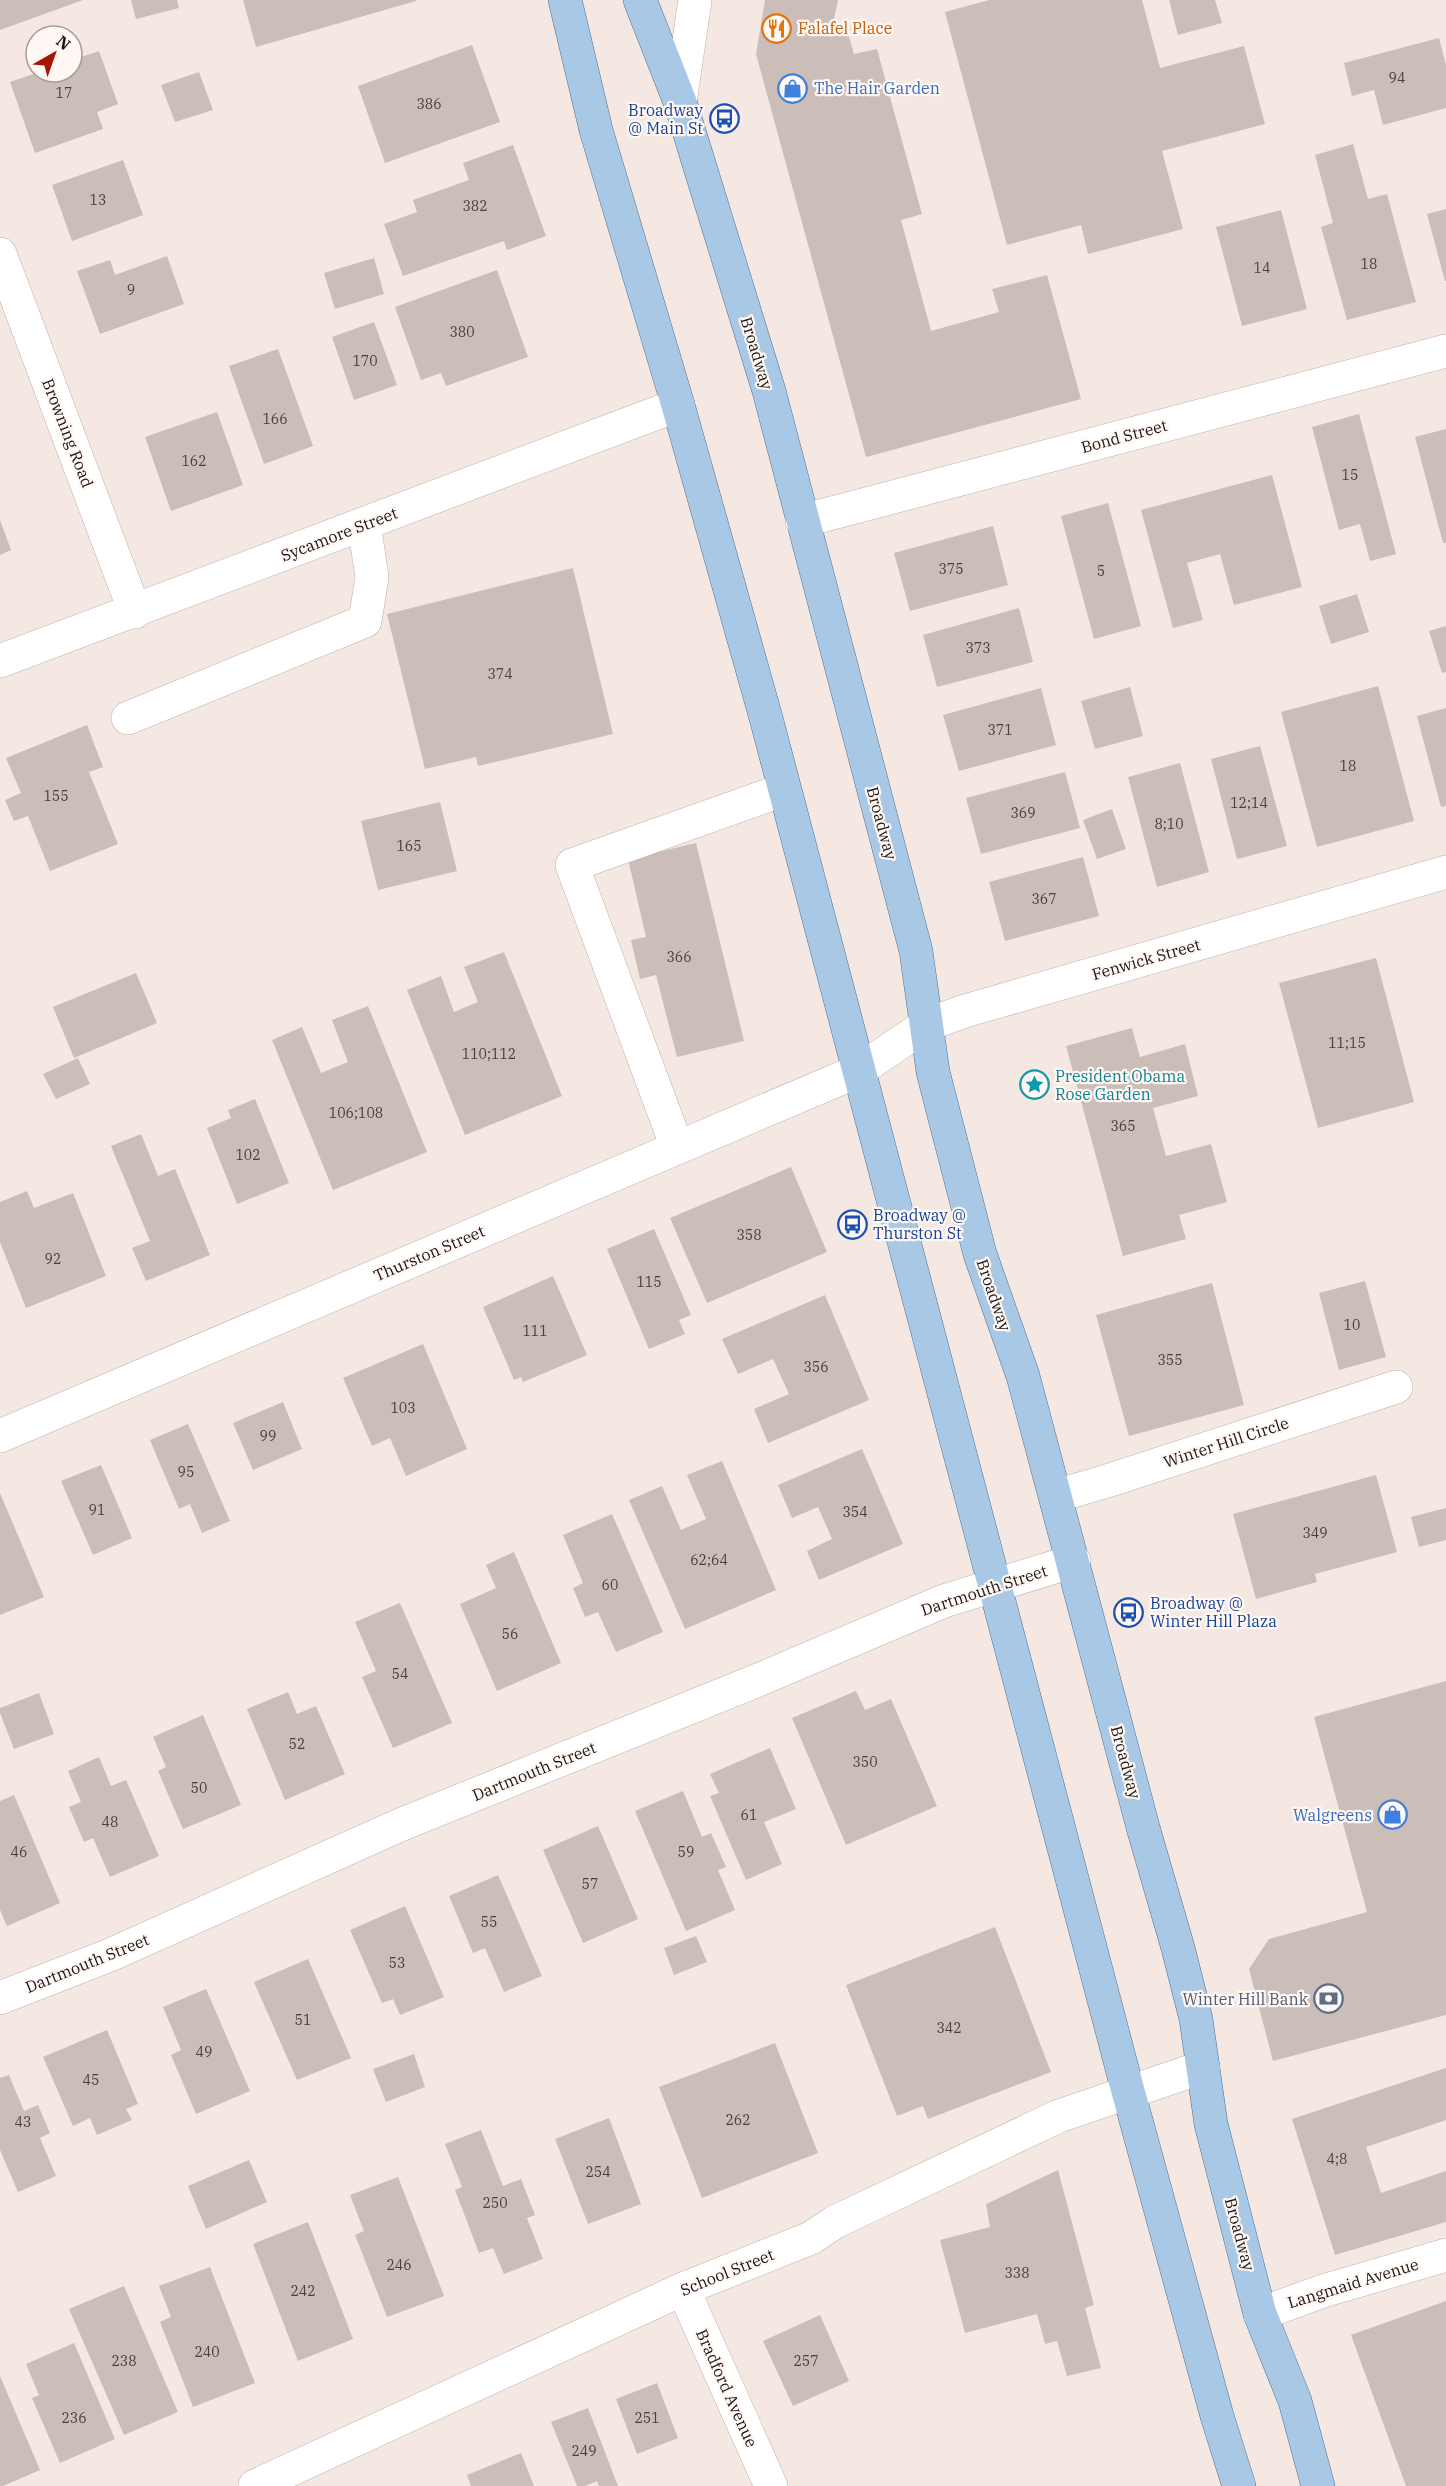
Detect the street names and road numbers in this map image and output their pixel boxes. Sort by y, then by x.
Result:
street label: Broadway [736,314,778,392]
street label: Browning Road [38,376,98,491]
street label: Bond Street [1079,415,1170,457]
street label: Sycamore Street [278,502,400,565]
street label: Broadway [863,784,901,862]
street label: Fenwick Street [1090,934,1203,984]
street label: Thurston Street [370,1220,488,1285]
street label: Broadway [972,1256,1016,1334]
street label: Winter Hill Circle [1161,1412,1291,1472]
street label: Dartmouth Street [918,1560,1050,1620]
street label: Broadway [1107,1723,1145,1801]
street label: Dartmouth Street [469,1737,599,1805]
street label: Dartmouth Street [22,1929,152,1997]
street label: Broadway [1221,2195,1259,2273]
street label: School Street [677,2244,777,2300]
street label: Langmaid Avenue [1285,2254,1421,2312]
street label: Bradford Avenue [692,2326,762,2450]

